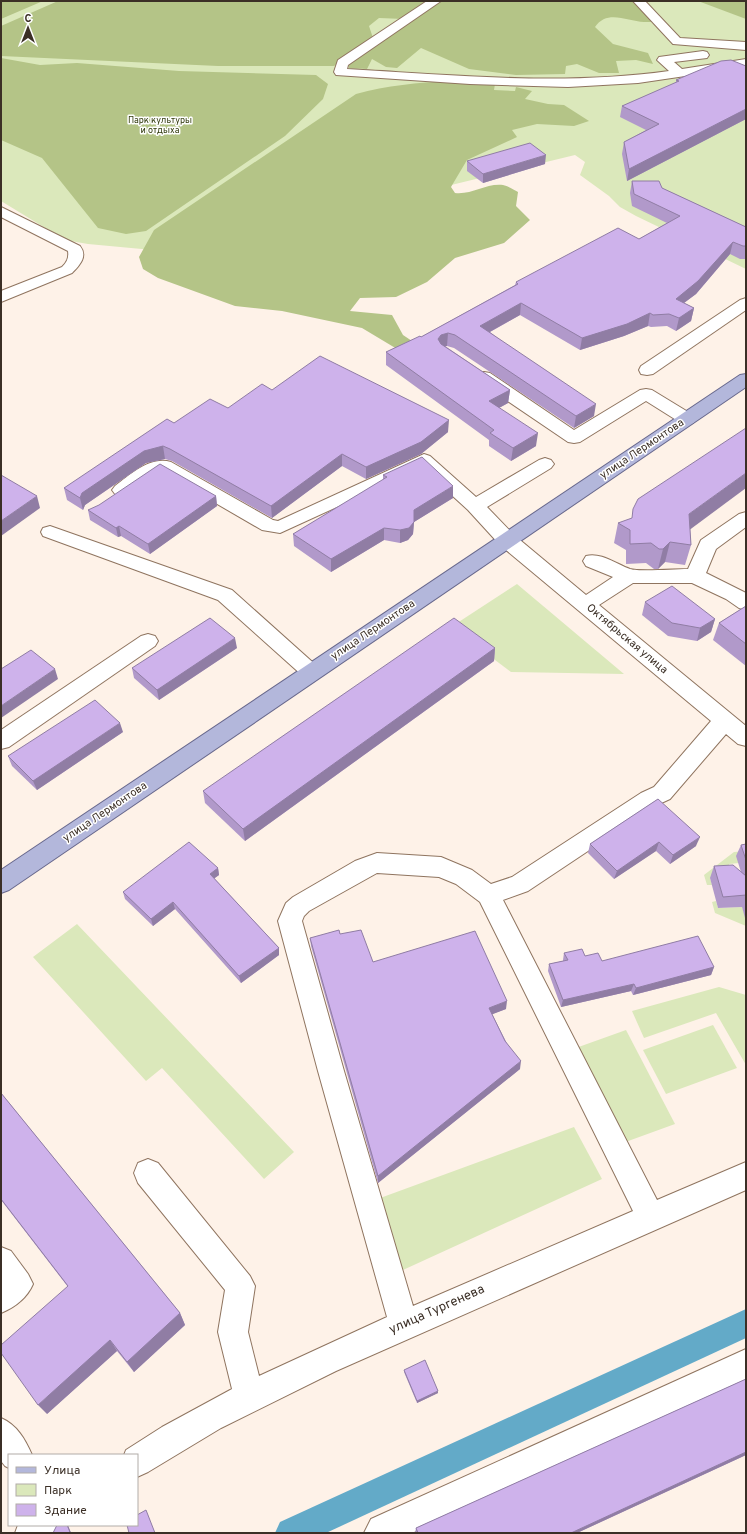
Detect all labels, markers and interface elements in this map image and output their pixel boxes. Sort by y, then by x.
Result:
north arrow [8,8,48,48]
text: С [24,12,32,26]
park label: Парк культуры и отдыха [128,115,192,136]
street label: улица Лермонтова [597,416,687,482]
street label: улица Лермонтова [328,597,418,663]
street label: Октябрьская улица [583,601,671,677]
street label: улица Лермонтова [60,779,150,845]
street label: улица Тургенева [387,1282,487,1338]
legend [8,1454,138,1526]
text: Улица [44,1463,80,1479]
text: Парк [44,1483,72,1499]
text: Здание [44,1503,87,1519]

